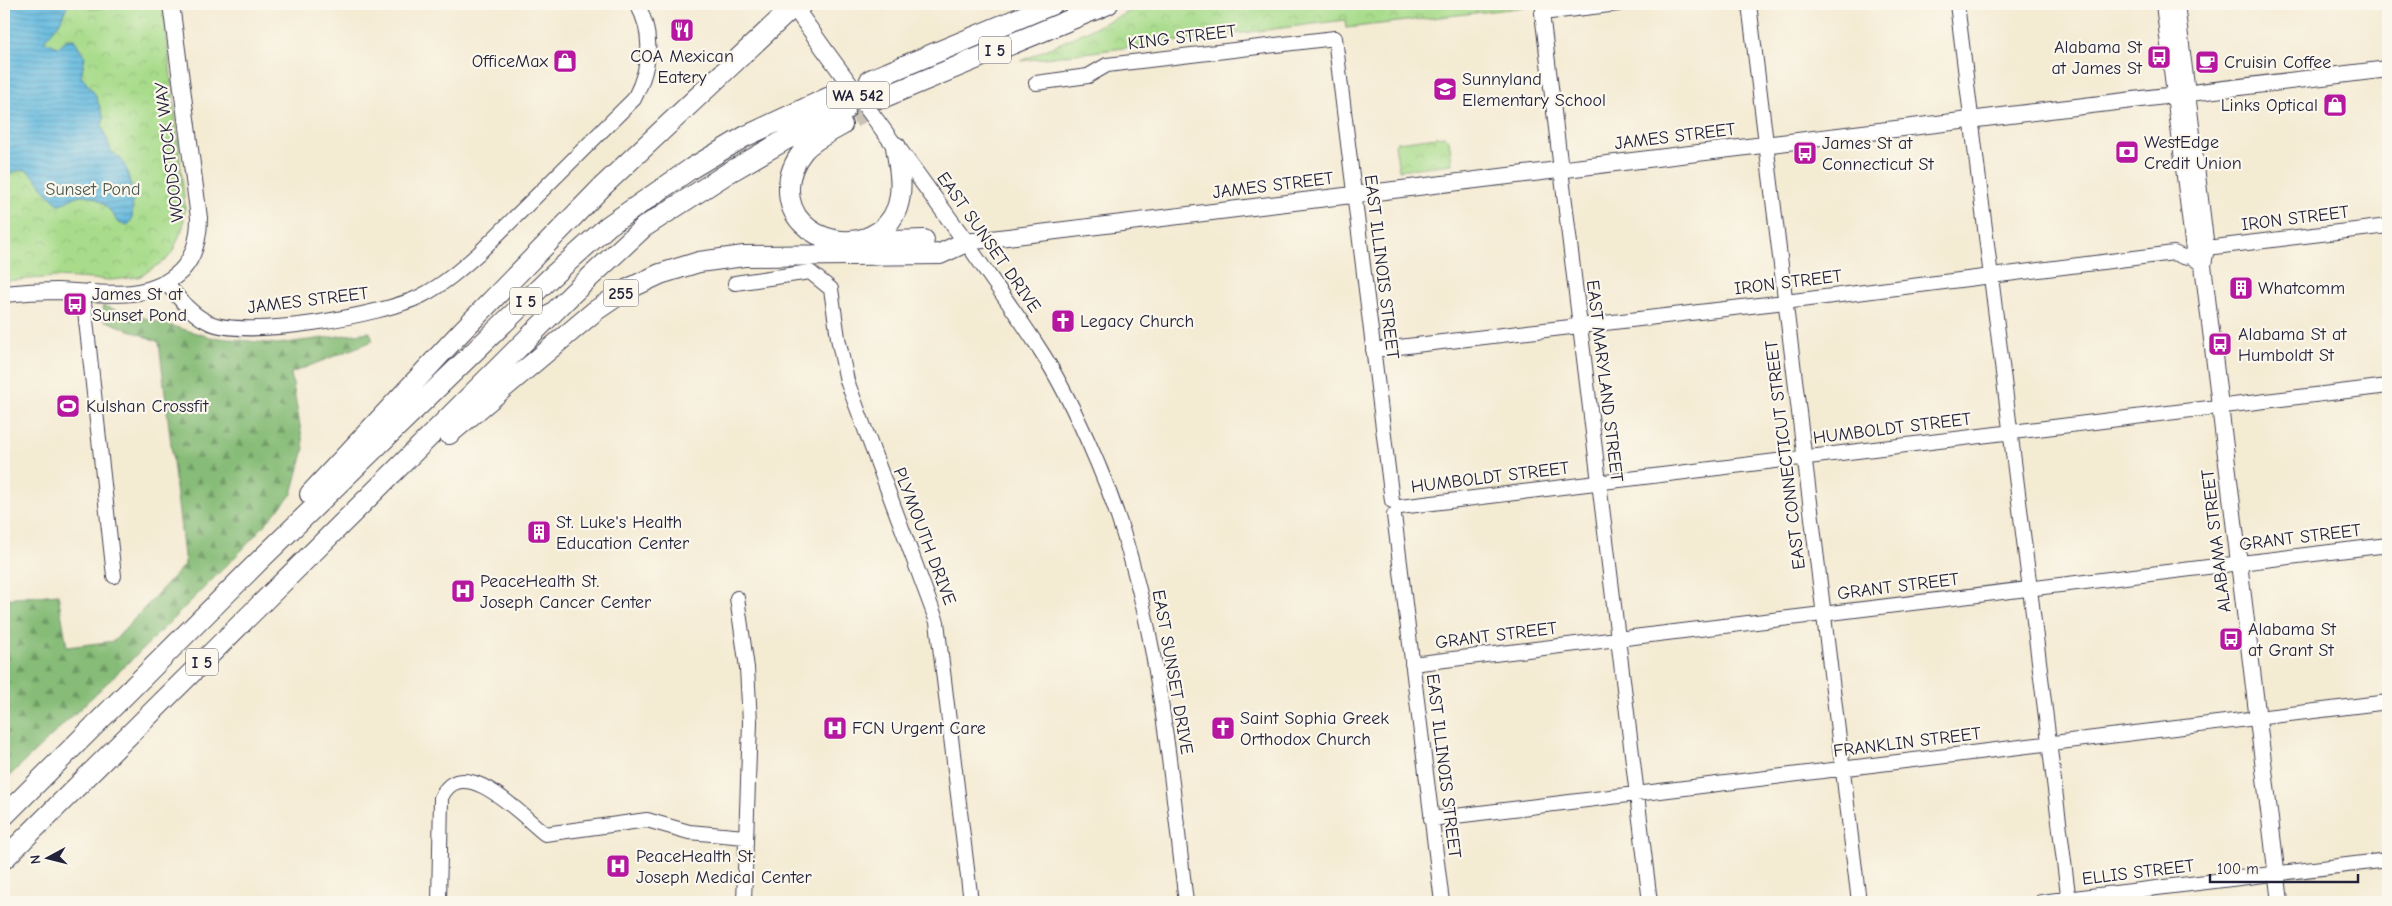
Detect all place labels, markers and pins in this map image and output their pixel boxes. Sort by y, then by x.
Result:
restaurant icon: COA Mexican Eatery [669,17,695,43]
place label: Alabama St at James St [2052,37,2143,79]
bus stop icon: Alabama St at James St [2146,44,2172,70]
place label: COA Mexican Eatery [630,46,734,88]
shop icon: OfficeMax [552,48,578,74]
cafe icon: Cruisin Coffee [2194,49,2220,75]
place label: OfficeMax [472,51,548,72]
place label: Cruisin Coffee [2224,52,2331,73]
place label: Sunnyland Elementary School [1462,69,1606,111]
school or university icon: Sunnyland Elementary School [1432,76,1458,102]
shop icon: Links Optical [2322,92,2348,118]
place label: Links Optical [2221,95,2318,116]
place label: WestEdge Credit Union [2144,132,2242,174]
place label: James St at Connecticut St [1822,133,1934,175]
bank icon: WestEdge Credit Union [2114,139,2140,165]
bus stop icon: James St at Connecticut St [1792,140,1818,166]
building icon: Whatcomm [2228,275,2254,301]
place label: Whatcomm [2258,278,2345,299]
place label: James St at Sunset Pond [92,284,187,326]
bus stop icon: James St at Sunset Pond [62,291,88,317]
church icon: Legacy Church [1050,308,1076,334]
place label: Legacy Church [1080,311,1194,332]
place label: Alabama St at Humboldt St [2238,324,2347,366]
bus stop icon: Alabama St at Humboldt St [2207,331,2233,357]
sports icon: Kulshan Crossfit [55,393,81,419]
place label: Kulshan Crossfit [86,396,209,417]
place label: St. Luke's Health Education Center [556,512,690,554]
building icon: St. Luke's Health Education Center [526,519,552,545]
place label: PeaceHealth St. Joseph Cancer Center [480,571,652,613]
hospital icon: PeaceHealth St. Joseph Cancer Center [450,578,476,604]
place label: Alabama St at Grant St [2248,619,2337,661]
bus stop icon: Alabama St at Grant St [2218,626,2244,652]
place label: Saint Sophia Greek Orthodox Church [1240,708,1389,750]
hospital icon: FCN Urgent Care [822,715,848,741]
church icon: Saint Sophia Greek Orthodox Church [1210,715,1236,741]
place label: FCN Urgent Care [852,718,986,739]
place label: PeaceHealth St. Joseph Medical Center [636,846,813,888]
hospital icon: PeaceHealth St. Joseph Medical Center [605,853,631,879]

